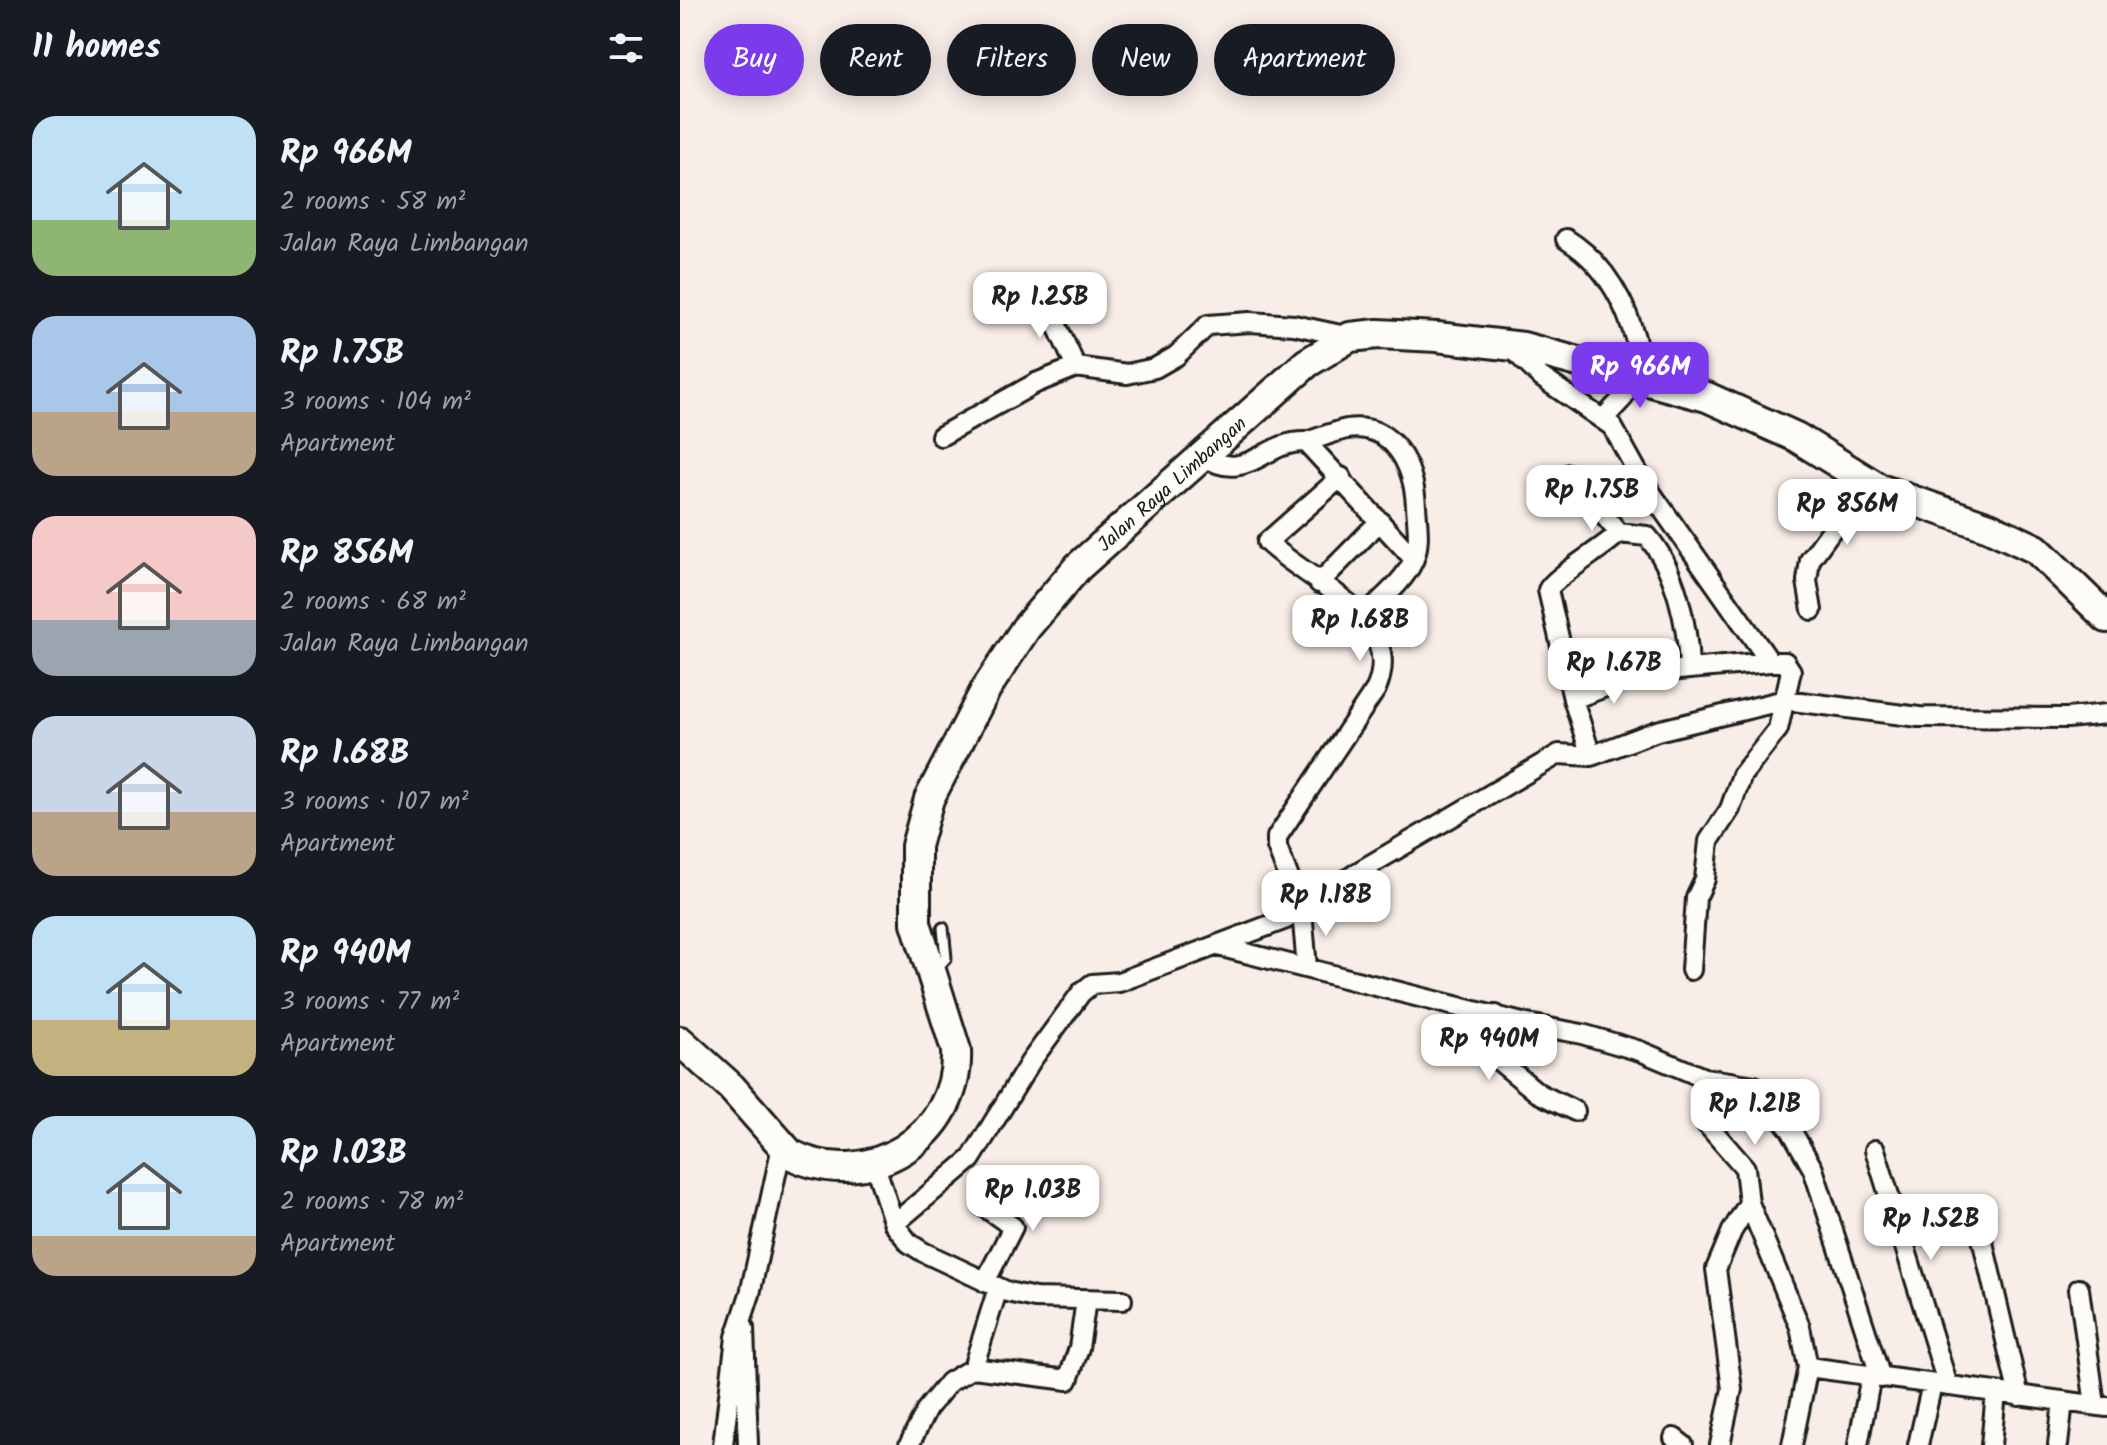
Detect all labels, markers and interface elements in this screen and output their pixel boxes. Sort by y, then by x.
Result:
text: 11 homes [32,21,161,75]
chip: Buy [704,24,804,96]
chip: Rent [820,24,931,96]
chip: Filters [947,24,1076,96]
chip: New [1092,24,1198,96]
chip: Apartment [1214,24,1395,96]
icon: filters [604,26,648,70]
text: Rp 966M [280,127,412,181]
icon: home [96,148,192,244]
text: 2 rooms · 58 m² [280,181,465,223]
text: Jalan Raya Limbangan [280,223,529,265]
pin: Rp 1.25B [957,272,1123,340]
text: Rp 1.25B [991,277,1089,319]
text: Rp 1.75B [280,327,405,381]
pin: Rp 966M [1566,342,1714,410]
text: Rp 966M [1590,347,1690,389]
icon: home [96,348,192,444]
text: 3 rooms · 104 m² [280,381,471,423]
street label: Jalan Raya Limbangan [1091,410,1255,561]
text: Apartment [280,423,395,465]
pin: Rp 1.75B [1509,465,1675,533]
text: Rp 1.75B [1544,470,1640,512]
pin: Rp 856M [1773,479,1921,547]
text: Rp 856M [1796,484,1898,526]
text: Rp 856M [280,527,413,581]
icon: home [96,548,192,644]
text: 2 rooms · 68 m² [280,581,466,623]
pin: Rp 1.68B [1277,595,1443,663]
text: Rp 1.68B [1310,600,1410,642]
text: Jalan Raya Limbangan [280,623,529,665]
pin: Rp 1.67B [1531,638,1697,706]
text: Rp 1.67B [1566,643,1662,685]
text: Rp 1.68B [280,727,410,781]
icon: home [96,748,192,844]
text: 3 rooms · 107 m² [280,781,469,823]
text: Apartment [280,823,395,865]
pin: Rp 1.18B [1243,870,1409,938]
text: Rp 1.18B [1279,875,1373,917]
text: Rp 940M [280,927,411,981]
icon: home [96,948,192,1044]
text: 3 rooms · 77 m² [280,981,459,1023]
pin: Rp 940M [1415,1014,1563,1082]
text: Rp 940M [1439,1019,1539,1061]
text: Apartment [280,1023,395,1065]
pin: Rp 1.21B [1672,1079,1838,1147]
text: Rp 1.21B [1709,1084,1801,1126]
text: Rp 1.03B [280,1127,407,1181]
icon: home [96,1148,192,1244]
pin: Rp 1.03B [950,1165,1116,1233]
text: Rp 1.03B [984,1170,1082,1212]
text: 2 rooms · 78 m² [280,1181,463,1223]
pin: Rp 1.52B [1848,1194,2014,1262]
text: Rp 1.52B [1882,1199,1980,1241]
text: Apartment [280,1223,395,1265]

